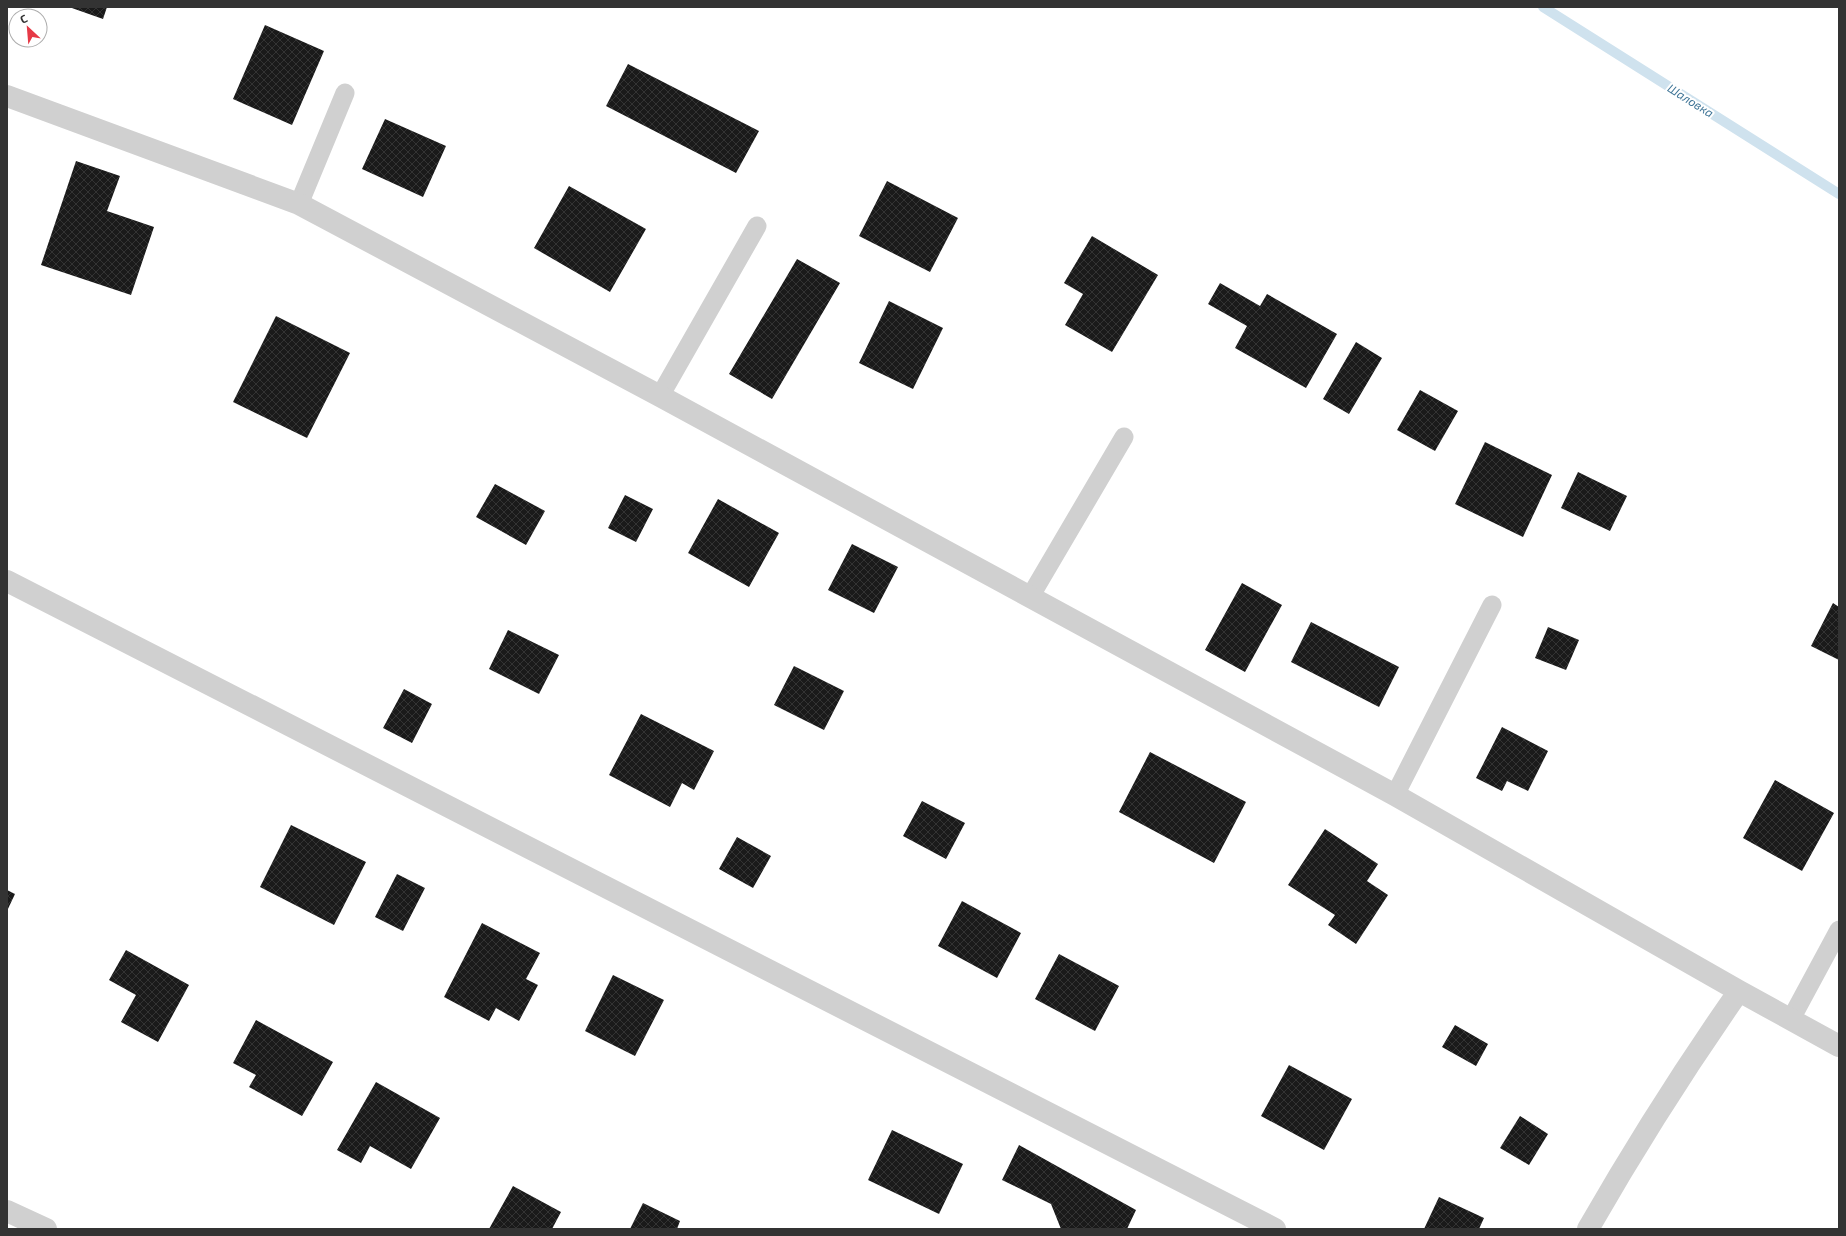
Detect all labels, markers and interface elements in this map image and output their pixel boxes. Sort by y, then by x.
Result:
north arrow [8,8,48,48]
text: С [18,11,30,26]
water label: Шаловка [1665,80,1717,120]

